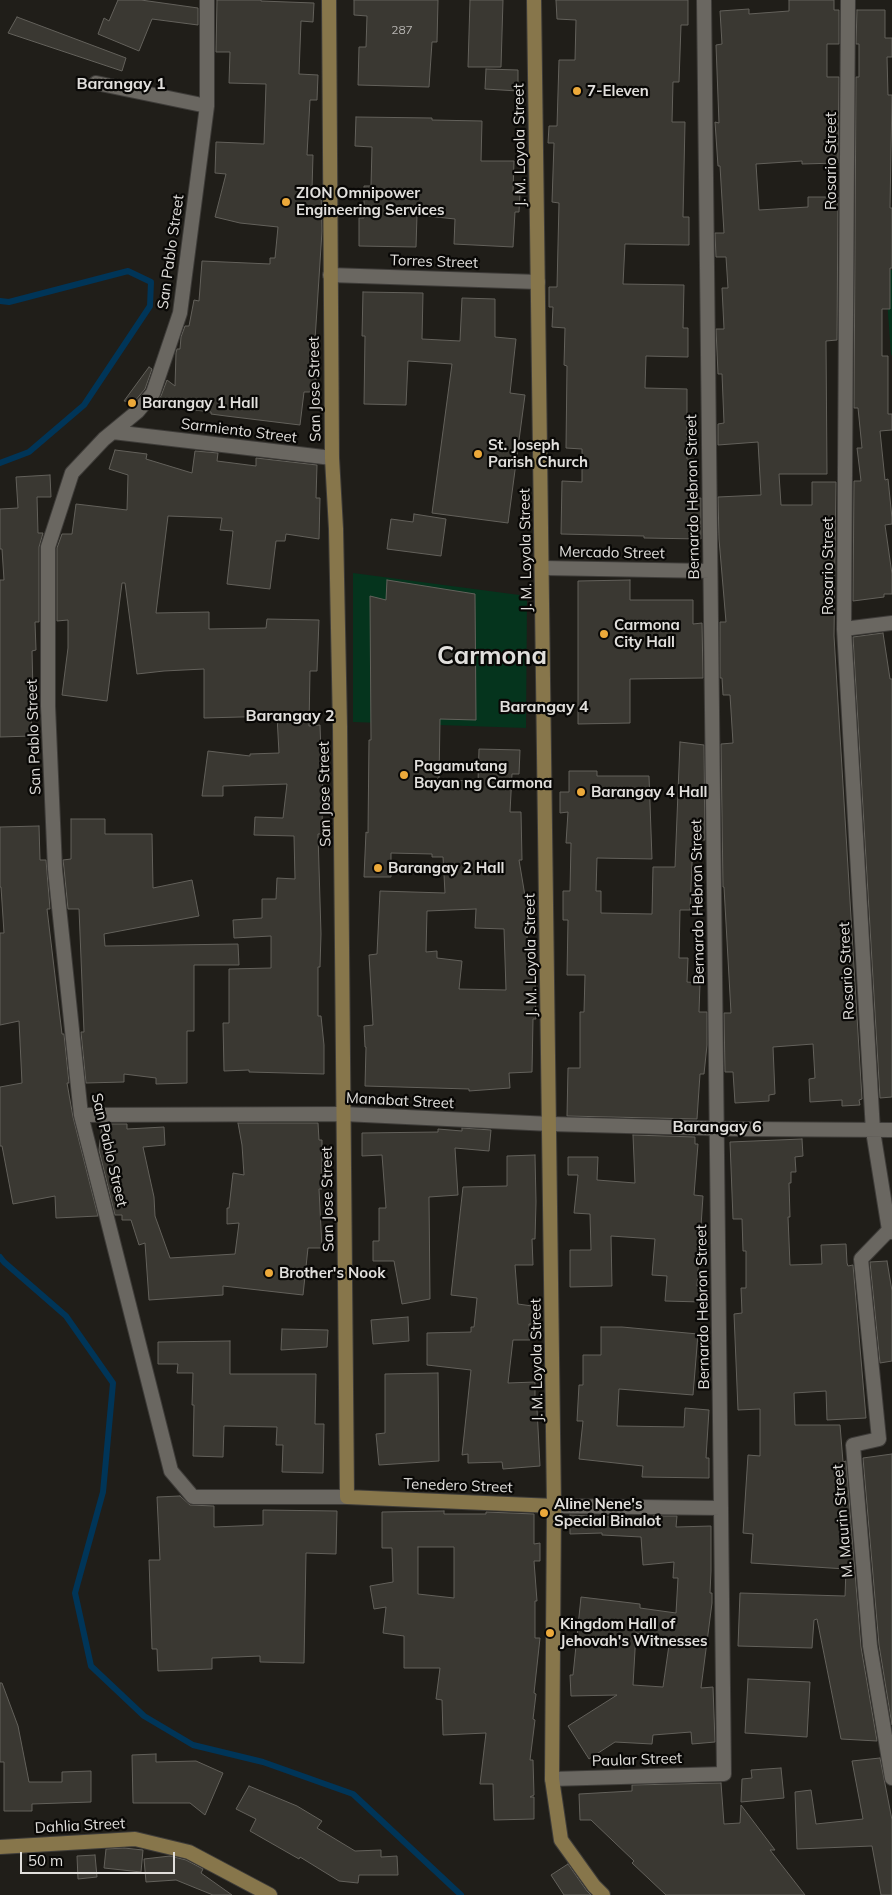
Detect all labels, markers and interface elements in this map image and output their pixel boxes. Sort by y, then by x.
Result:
house number: 287 [391,23,413,37]
district label: Barangay 1 [76,74,166,94]
place label: 7-Eleven [587,82,649,100]
street label: J. M. Loyola Street [510,83,530,207]
marker: 7-Eleven [571,85,583,97]
street label: Rosario Street [822,112,840,210]
place label: ZION Omnipower Engineering Services [296,184,444,219]
street label: San Pablo Street [154,193,188,311]
marker: ZION Omnipower Engineering Services [280,196,292,208]
street label: Torres Street [390,251,478,273]
street label: San Jose Street [305,336,325,442]
place label: Barangay 1 Hall [142,394,258,412]
marker: Barangay 1 Hall [126,397,138,409]
street label: Bernardo Hebron Street [683,414,703,580]
street label: Sarmiento Street [180,415,298,447]
place label: St. Joseph Parish Church [488,436,588,471]
marker: St. Joseph Parish Church [472,448,484,460]
street label: J. M. Loyola Street [516,488,536,612]
street label: Rosario Street [819,517,837,615]
street label: Mercado Street [559,543,665,563]
place label: Carmona City Hall [614,616,680,651]
marker: Carmona City Hall [598,628,610,640]
district label: Carmona [437,641,547,671]
street label: San Pablo Street [23,679,45,795]
district label: Barangay 4 [499,697,589,717]
district label: Barangay 2 [245,706,335,726]
street label: San Jose Street [315,741,335,847]
place label: Pagamutang Bayan ng Carmona [414,757,552,792]
marker: Pagamutang Bayan ng Carmona [398,769,410,781]
place label: Barangay 4 Hall [591,783,707,801]
marker: Barangay 4 Hall [575,786,587,798]
street label: Bernardo Hebron Street [688,819,708,985]
place label: Barangay 2 Hall [388,859,504,877]
marker: Barangay 2 Hall [372,862,384,874]
street label: J. M. Loyola Street [521,893,541,1017]
street label: Rosario Street [835,922,859,1020]
street label: Manabat Street [345,1089,455,1113]
street label: San Pablo Street [87,1091,131,1209]
district label: Barangay 6 [672,1117,762,1137]
street label: San Jose Street [318,1146,338,1252]
street label: Bernardo Hebron Street [693,1224,713,1390]
place label: Brother's Nook [279,1264,385,1282]
marker: Brother's Nook [263,1267,275,1279]
street label: J. M. Loyola Street [527,1298,547,1422]
street label: M. Maurin Street [829,1463,857,1579]
street label: Tenedero Street [403,1475,513,1497]
place label: Aline Nene's Special Binalot [554,1495,661,1530]
marker: Aline Nene's Special Binalot [538,1507,550,1519]
place label: Kingdom Hall of Jehovah's Witnesses [560,1615,707,1650]
marker: Kingdom Hall of Jehovah's Witnesses [544,1627,556,1639]
street label: Paular Street [591,1749,683,1771]
street label: Dahlia Street [34,1815,126,1837]
scale bar [22,1842,178,1874]
text: 50 m [28,1851,63,1870]

